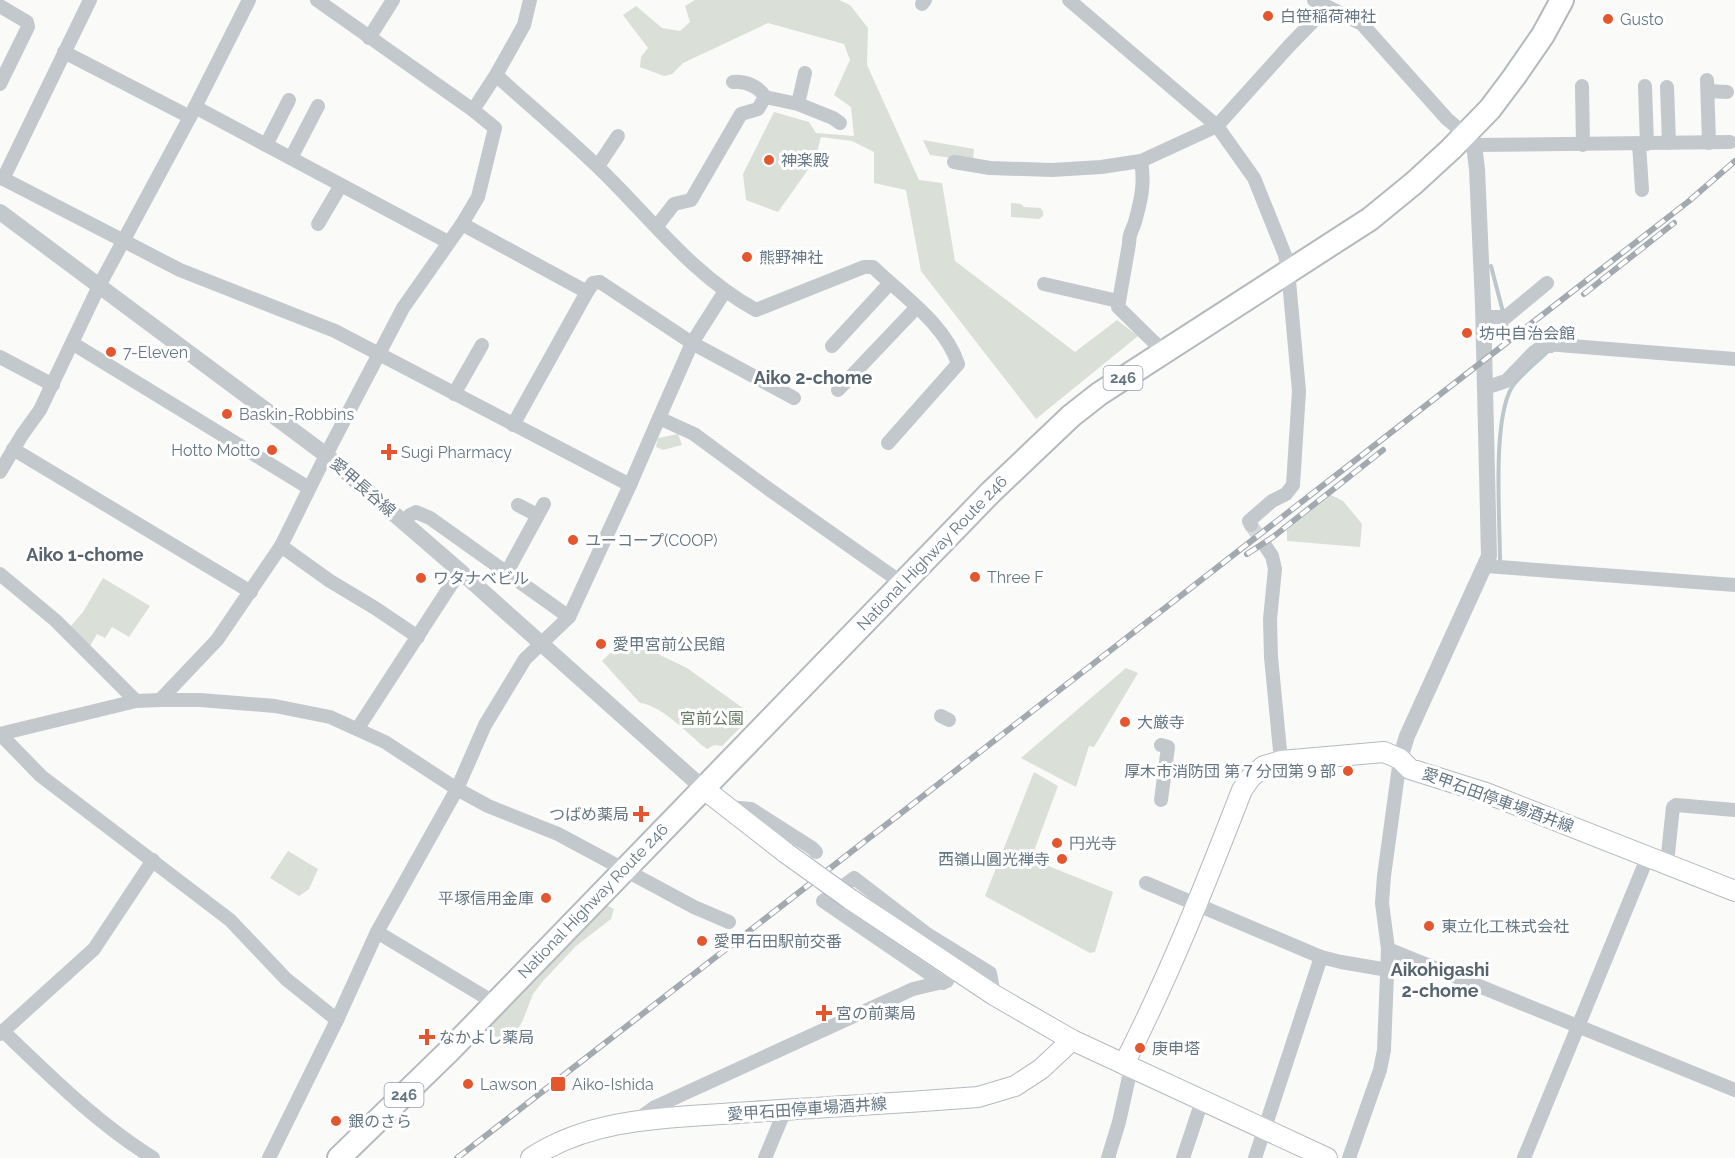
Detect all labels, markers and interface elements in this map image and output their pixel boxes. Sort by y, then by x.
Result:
place label: 白笹稲荷神社 [1280,7,1376,26]
marker: 白笹稲荷神社 [1261,9,1275,23]
place label: Gusto [1620,10,1663,29]
marker: Gusto [1601,12,1615,26]
place label: 神楽殿 [781,151,829,170]
marker: 神楽殿 [762,153,776,167]
place label: 熊野神社 [759,248,823,267]
marker: 熊野神社 [740,250,754,264]
place label: 坊中自治会館 [1479,324,1575,343]
marker: 坊中自治会館 [1460,326,1474,340]
place label: 7-Eleven [123,343,188,362]
marker: 7-Eleven [104,345,118,359]
road number: 246 [1104,366,1142,390]
district label: Aiko 2-chome [754,367,873,388]
place label: Baskin-Robbins [239,405,354,424]
marker: Baskin-Robbins [220,407,234,421]
place label: Hotto Motto [171,441,260,460]
marker: Hotto Motto [265,443,279,457]
place label: Sugi Pharmacy [401,443,512,462]
marker: Sugi Pharmacy [382,445,396,459]
street label: 愛甲長谷線 [327,454,399,520]
street label: National Highway Route 246 [853,472,1011,634]
place label: ユーコープ(COOP) [585,531,717,550]
marker: ユーコープ(COOP) [566,533,580,547]
district label: Aiko 1-chome [26,544,144,565]
place label: Three F [987,568,1044,587]
place label: ワタナベビル [433,569,529,588]
marker: Three F [968,570,982,584]
marker: ワタナベビル [414,571,428,585]
place label: 愛甲宮前公民館 [613,635,725,654]
marker: 愛甲宮前公民館 [594,637,608,651]
park label: 宮前公園 [680,709,744,728]
place label: 大厳寺 [1137,713,1185,732]
marker: 大厳寺 [1118,715,1132,729]
place label: 厚木市消防団 第７分団第９部 [1124,762,1336,781]
marker: 厚木市消防団 第７分団第９部 [1341,764,1355,778]
street label: 愛甲石田停車場酒井線 [1420,764,1576,836]
place label: つばめ薬局 [549,805,629,824]
marker: つばめ薬局 [634,807,648,821]
street label: National Highway Route 246 [514,820,672,982]
place label: 円光寺 [1069,834,1117,853]
marker: 円光寺 [1050,836,1064,850]
place label: 西嶺山圓光禅寺 [938,850,1050,869]
marker: 西嶺山圓光禅寺 [1055,852,1069,866]
place label: 平塚信用金庫 [438,889,534,908]
marker: 平塚信用金庫 [539,891,553,905]
place label: 東立化工株式会社 [1441,917,1569,936]
marker: 東立化工株式会社 [1422,919,1436,933]
place label: 愛甲石田駅前交番 [714,932,842,951]
marker: 愛甲石田駅前交番 [695,934,709,948]
district label: Aikohigashi 2-chome [1391,959,1489,1001]
place label: 宮の前薬局 [836,1004,916,1023]
marker: 宮の前薬局 [817,1006,831,1020]
place label: なかよし薬局 [439,1028,534,1047]
marker: なかよし薬局 [420,1030,434,1044]
place label: 庚申塔 [1152,1039,1200,1058]
marker: 庚申塔 [1133,1041,1147,1055]
place label: Lawson [480,1075,537,1094]
marker: Aiko-Ishida [549,1075,567,1093]
place label: Aiko-Ishida [572,1075,654,1094]
marker: Lawson [461,1077,475,1091]
road number: 246 [384,1083,424,1107]
street label: 愛甲石田停車場酒井線 [727,1094,887,1124]
place label: 銀のさら [348,1112,412,1131]
marker: 銀のさら [329,1114,343,1128]

